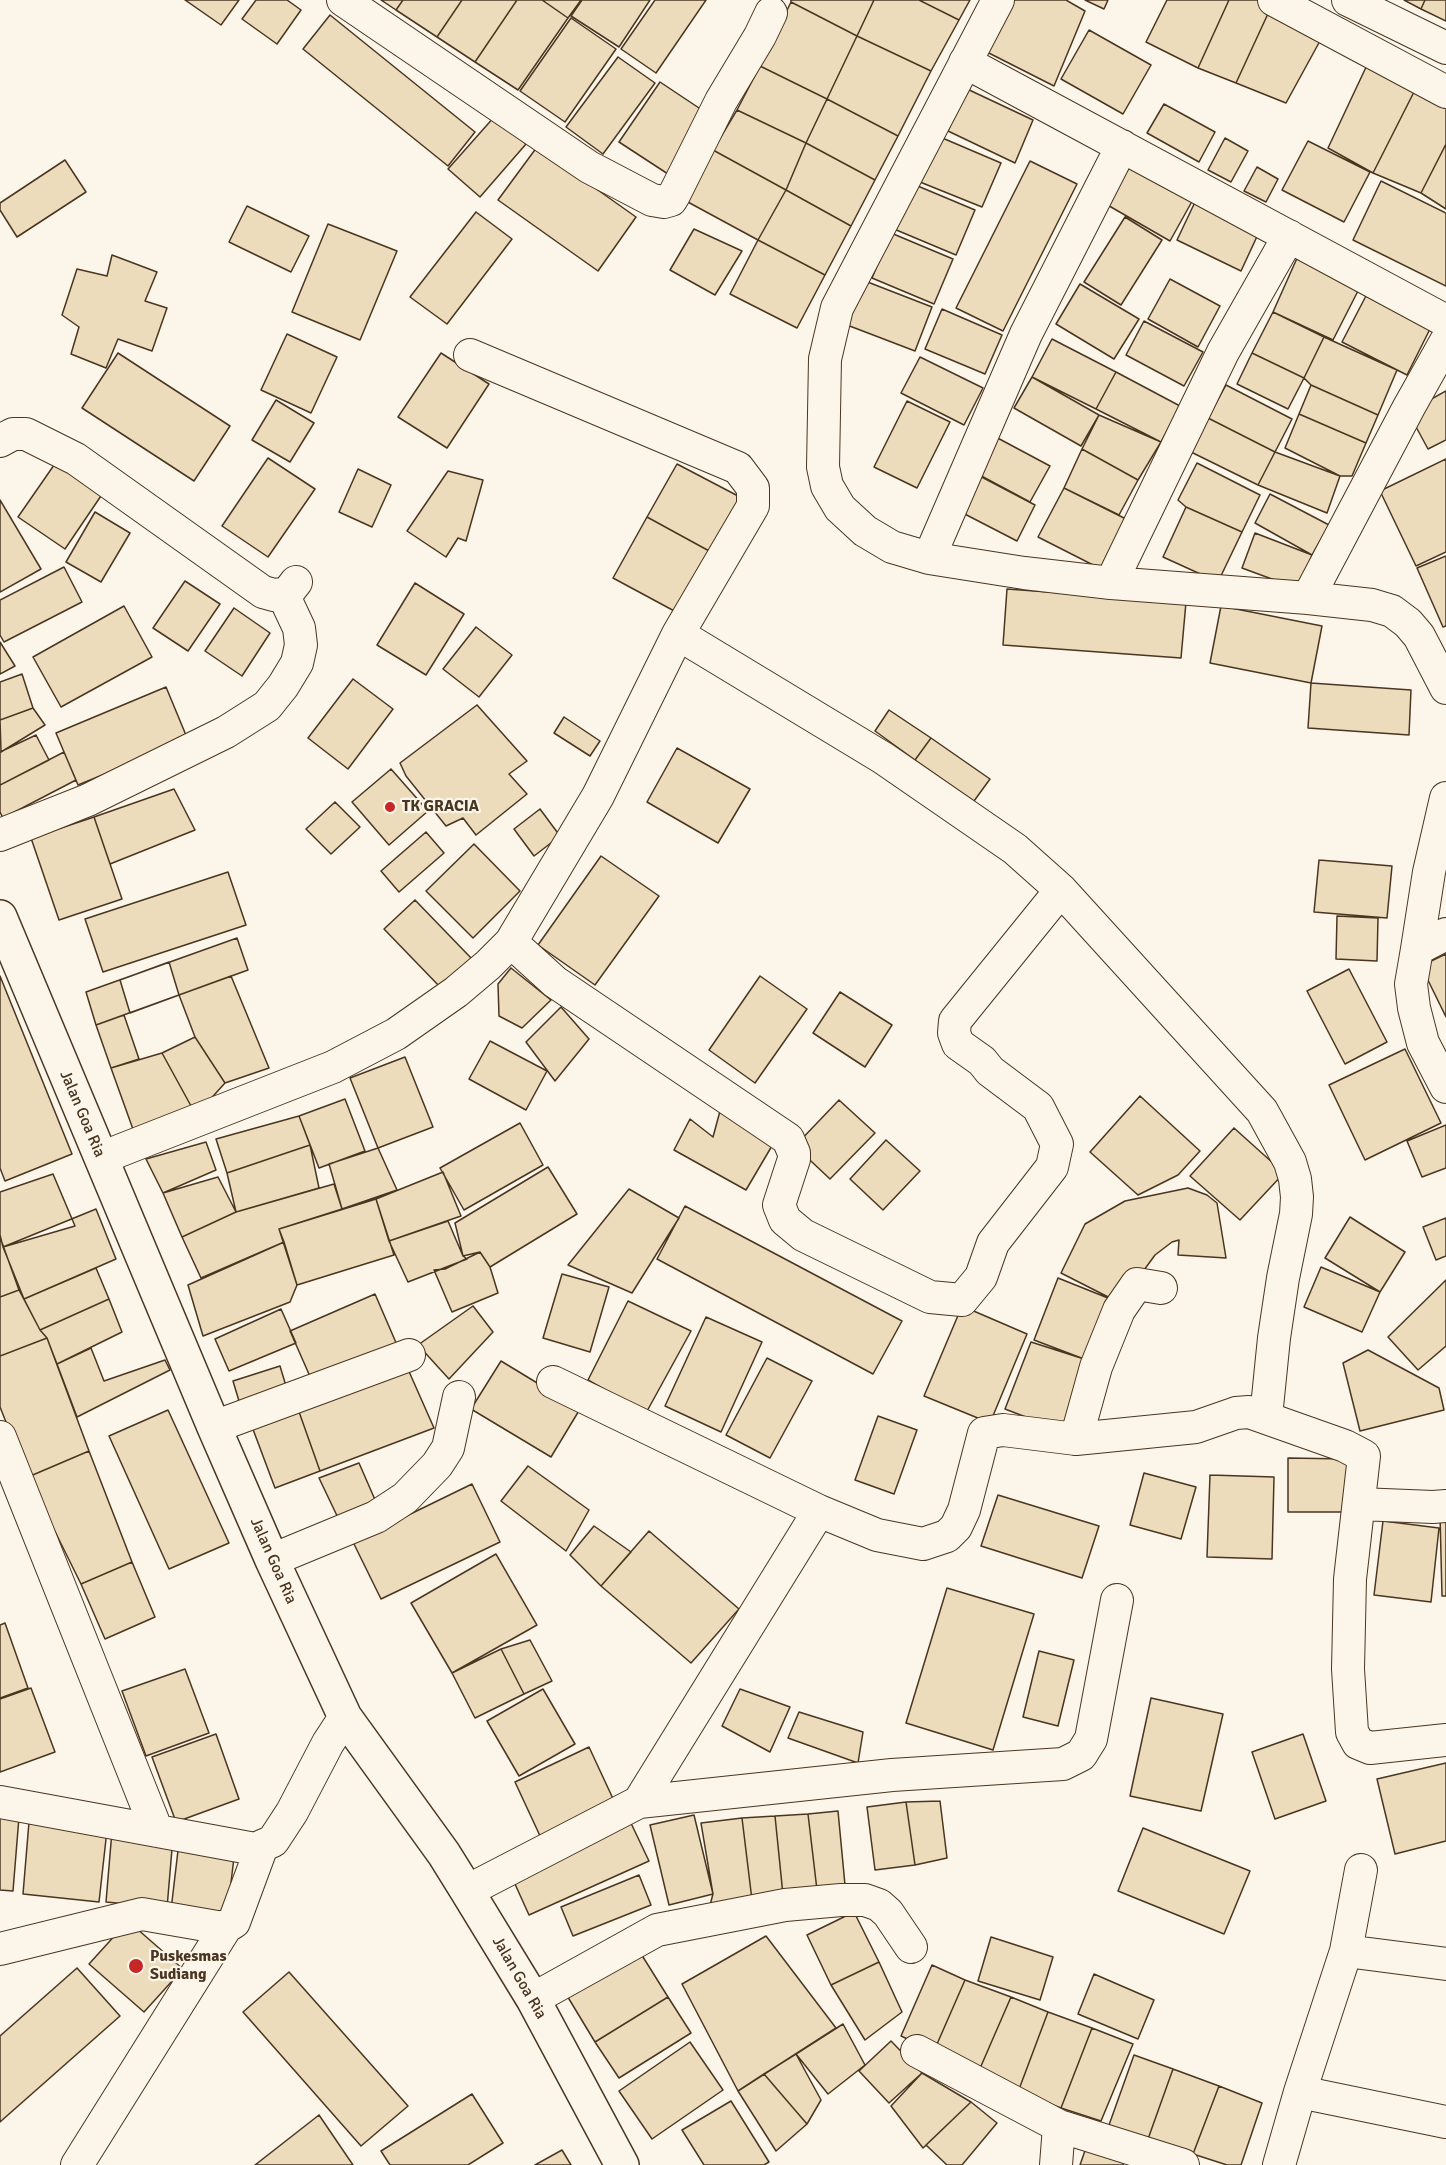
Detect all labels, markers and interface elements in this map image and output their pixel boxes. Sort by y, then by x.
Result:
place label: TK GRACIA [402,797,479,817]
marker: TK GRACIA [383,800,397,814]
street label: Jalan Goa Ria [55,1068,109,1160]
street label: Jalan Goa Ria [245,1515,301,1607]
street label: Jalan Goa Ria [488,1933,550,2023]
place label: Puskesmas Sudiang [150,1947,226,1985]
marker: Puskesmas Sudiang [127,1957,145,1975]

